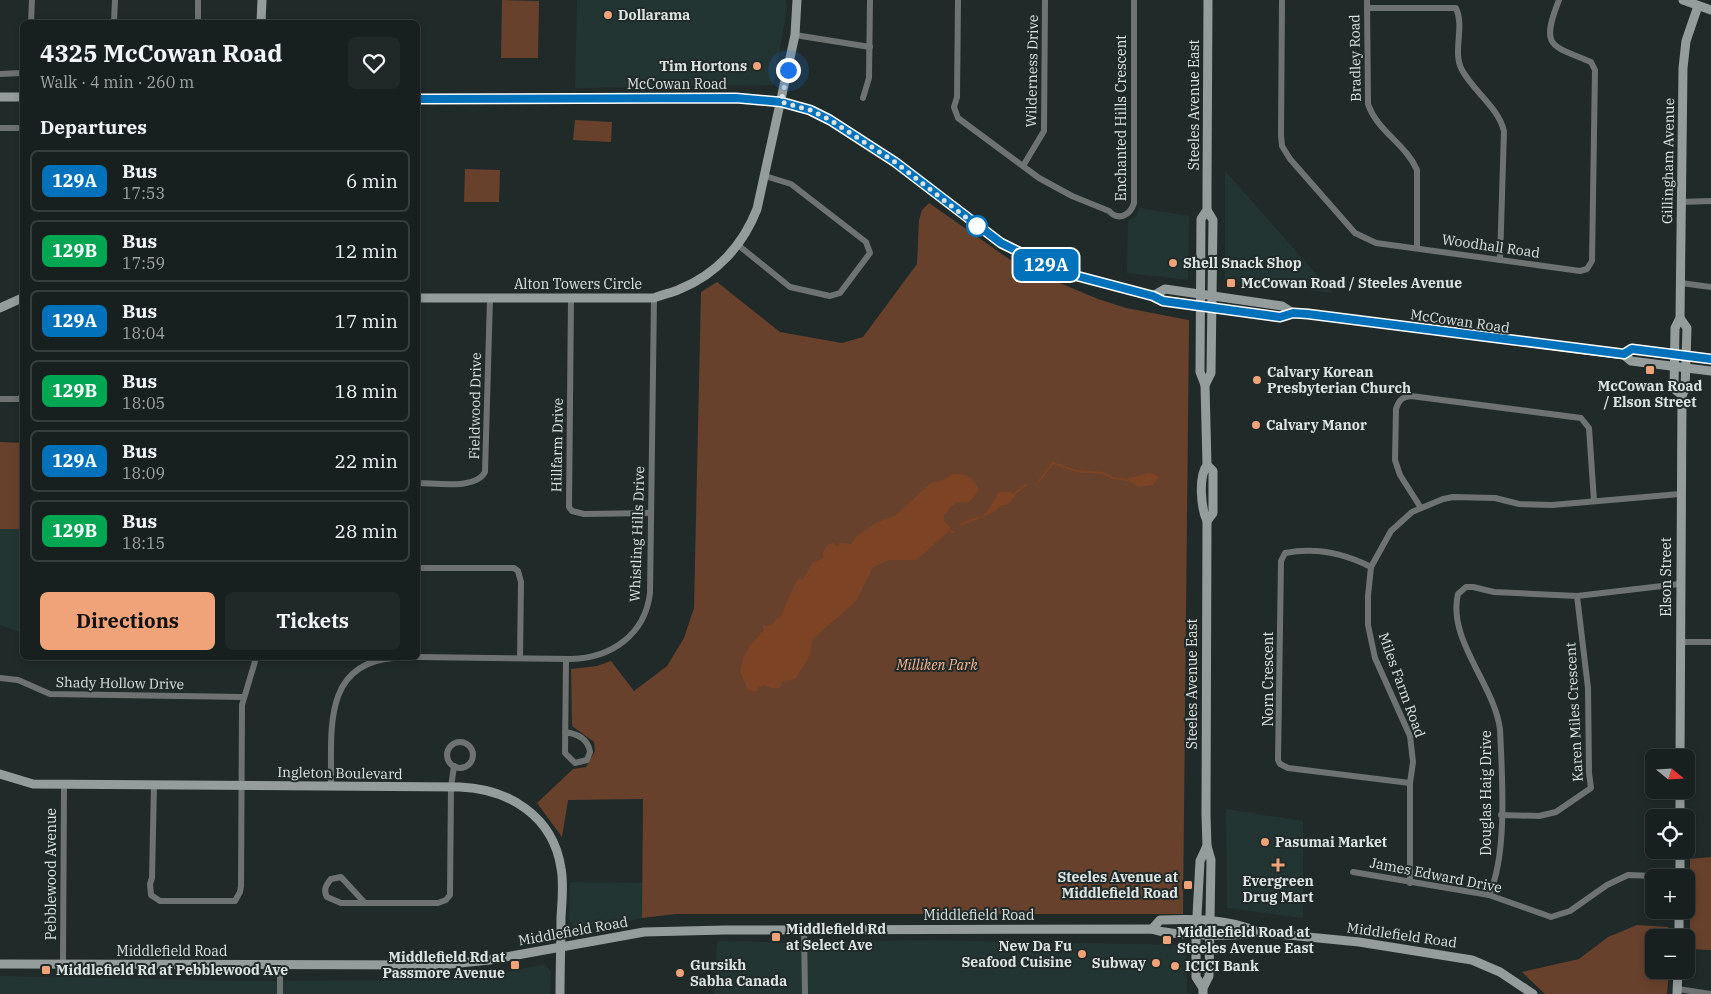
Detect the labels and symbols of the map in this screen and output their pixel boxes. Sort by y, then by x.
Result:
place label: Dollarama [618,6,690,24]
marker: Dollarama [602,9,614,21]
street label: Wilderness Drive [1022,14,1042,128]
street label: Bradley Road [1345,14,1365,102]
street label: Enchanted Hills Crescent [1112,35,1130,201]
street label: Steeles Avenue East [1185,40,1203,170]
place label: Tim Hortons [659,57,747,75]
your location [776,58,801,83]
marker: Tim Hortons [751,60,763,72]
street label: McCowan Road [627,75,728,93]
street label: Gillingham Avenue [1658,98,1678,224]
unlabelled marker [966,215,988,237]
street label: Woodhall Road [1441,230,1542,262]
line badge: 129A [1011,249,1081,281]
place label: Shell Snack Shop [1183,254,1302,272]
marker: Shell Snack Shop [1167,257,1179,269]
place label: McCowan Road / Steeles Avenue [1241,274,1462,292]
street label: Alton Towers Circle [514,275,642,293]
marker: McCowan Road / Steeles Avenue [1225,277,1237,289]
street label: McCowan Road [1409,305,1511,337]
street label: Fieldwood Drive [465,352,485,460]
place label: Calvary Korean Presbyterian Church [1267,363,1411,397]
marker: McCowan Road / Elson Street [1644,364,1656,376]
marker: Calvary Korean Presbyterian Church [1251,374,1263,386]
place label: McCowan Road / Elson Street [1598,377,1702,411]
street label: Hillfarm Drive [547,398,567,492]
place label: Calvary Manor [1266,416,1367,434]
marker: Calvary Manor [1250,419,1262,431]
street label: Whistling Hills Drive [626,466,648,602]
street label: Elson Street [1657,537,1675,617]
street label: Steeles Avenue East [1183,619,1201,749]
street label: Miles Farm Road [1375,630,1430,740]
street label: Norn Crescent [1259,631,1277,727]
street label: Karen Miles Crescent [1561,642,1587,782]
park label: Milliken Park [895,656,978,674]
street label: Shady Hollow Drive [56,673,184,693]
street label: Douglas Haig Drive [1477,730,1495,856]
north arrow [1645,749,1695,799]
street label: Ingleton Boulevard [277,763,403,783]
street label: Pebblewood Avenue [42,808,60,940]
place label: Pasumai Market [1275,833,1387,851]
marker: Pasumai Market [1259,836,1271,848]
street label: James Edward Drive [1369,853,1503,897]
marker: Evergreen Drug Mart [1272,859,1284,871]
place label: Steeles Avenue at Middlefield Road [1058,868,1178,902]
place label: Evergreen Drug Mart [1242,872,1314,906]
marker: Steeles Avenue at Middlefield Road [1182,879,1194,891]
street label: Middlefield Road [923,906,1035,924]
street label: Middlefield Road [517,912,630,950]
street label: Middlefield Road [1346,918,1459,952]
place label: Middlefield Rd at Select Ave [786,920,886,954]
place label: Middlefield Road at Steeles Avenue East [1177,923,1314,957]
marker: Middlefield Rd at Select Ave [770,931,782,943]
marker: Middlefield Road at Steeles Avenue East [1161,934,1173,946]
place label: New Da Fu Seafood Cuisine [961,937,1072,971]
street label: Middlefield Road [116,942,228,960]
place label: Middlefield Rd at Passmore Avenue [382,948,505,982]
marker: New Da Fu Seafood Cuisine [1076,948,1088,960]
place label: Subway [1092,954,1146,972]
place label: Gursikh Sabha Canada [690,956,787,990]
marker: Subway [1150,957,1162,969]
place label: ICICI Bank [1185,957,1259,975]
marker: Middlefield Rd at Passmore Avenue [509,959,521,971]
marker: ICICI Bank [1169,960,1181,972]
place label: Middlefield Rd at Pebblewood Ave [56,961,288,979]
marker: Middlefield Rd at Pebblewood Ave [40,964,52,976]
marker: Gursikh Sabha Canada [674,967,686,979]

